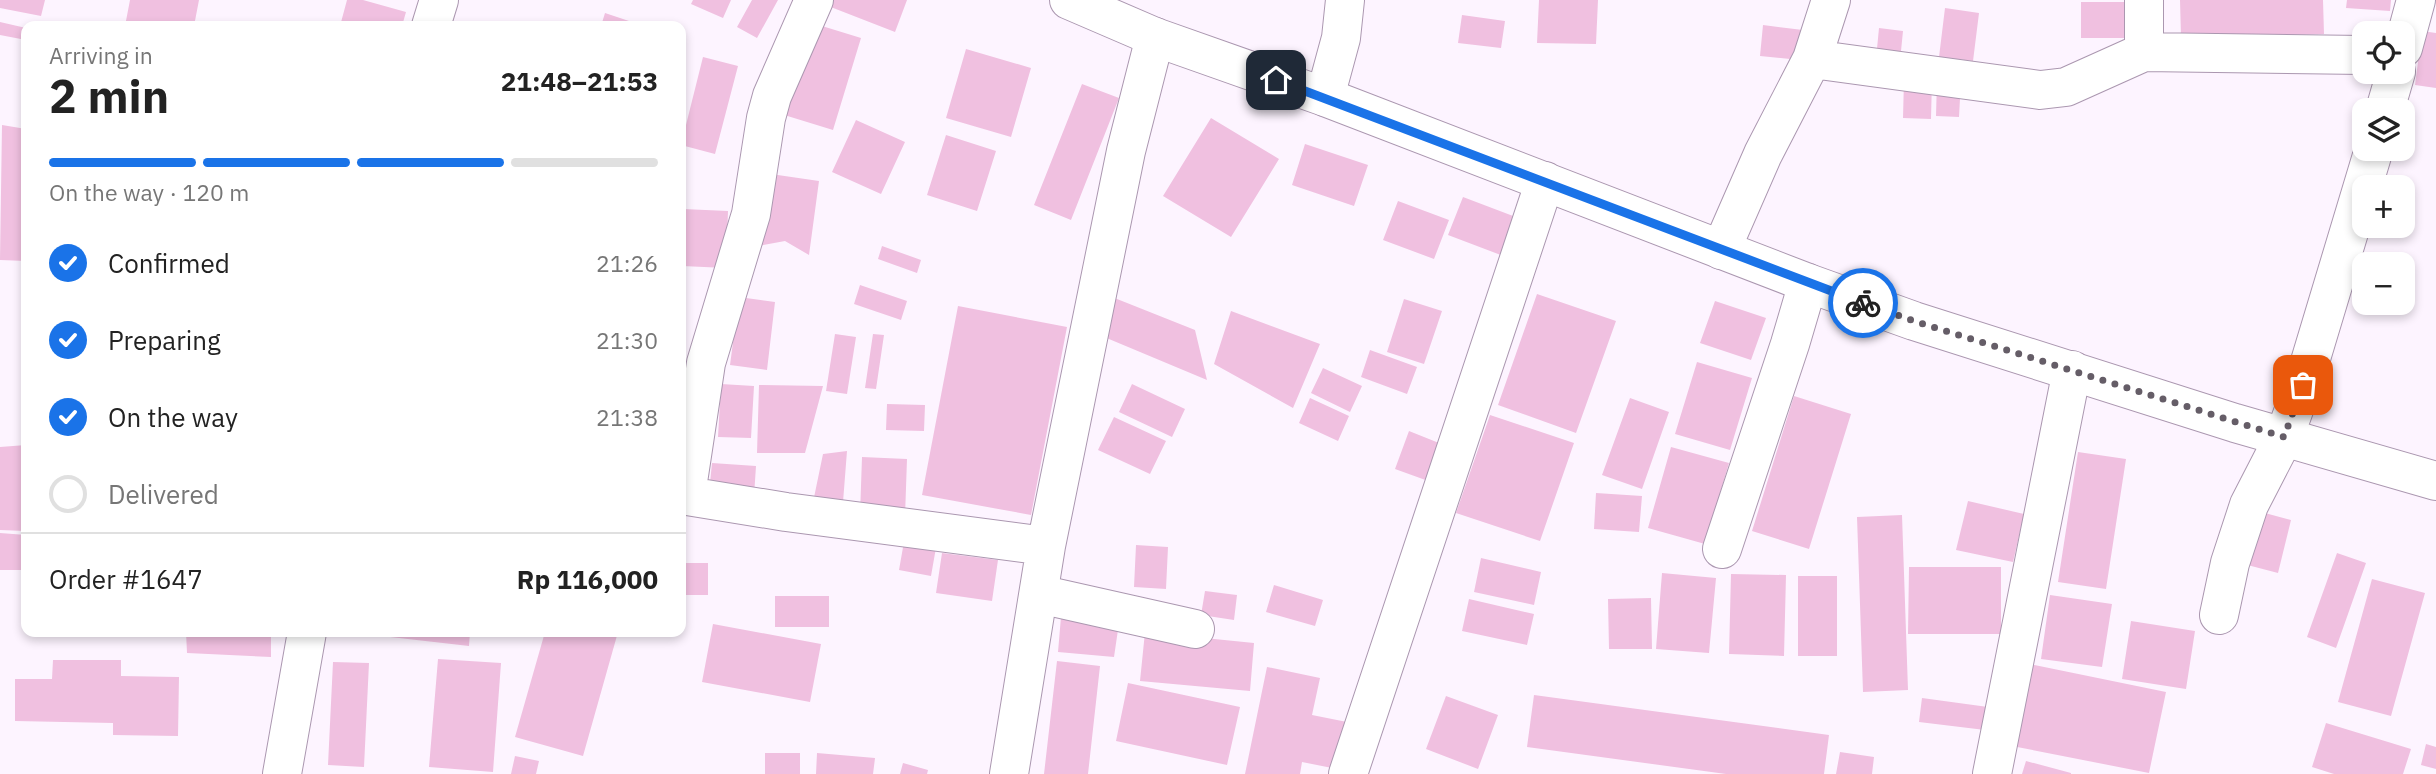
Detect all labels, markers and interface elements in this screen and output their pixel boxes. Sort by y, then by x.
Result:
map controls [2352,21,2415,315]
button: locate [2352,21,2415,84]
text: Arriving in [49,40,153,70]
pin [1246,50,1306,110]
icon: home [1257,61,1295,99]
text: 21:48–21:53 [501,64,658,98]
text: 2 min [49,66,169,126]
button: layers [2352,98,2415,161]
button: + [2352,175,2415,238]
text: On the way · 120 m [49,177,249,207]
icon: check [49,244,87,282]
text: Confirmed [108,246,230,280]
text: 21:26 [596,248,658,278]
button: − [2352,252,2415,315]
courier [1828,268,1898,338]
icon: bike [1844,284,1882,322]
icon: check [49,321,87,359]
text: Preparing [108,323,221,357]
text: 21:30 [596,325,658,355]
pin [2273,355,2333,415]
icon: bag [2284,366,2322,404]
icon: check [49,398,87,436]
text: On the way [108,400,238,434]
text: 21:38 [596,402,658,432]
text: Delivered [108,477,219,511]
text: Order #1647 [49,562,203,596]
text: Rp 116,000 [517,562,658,596]

